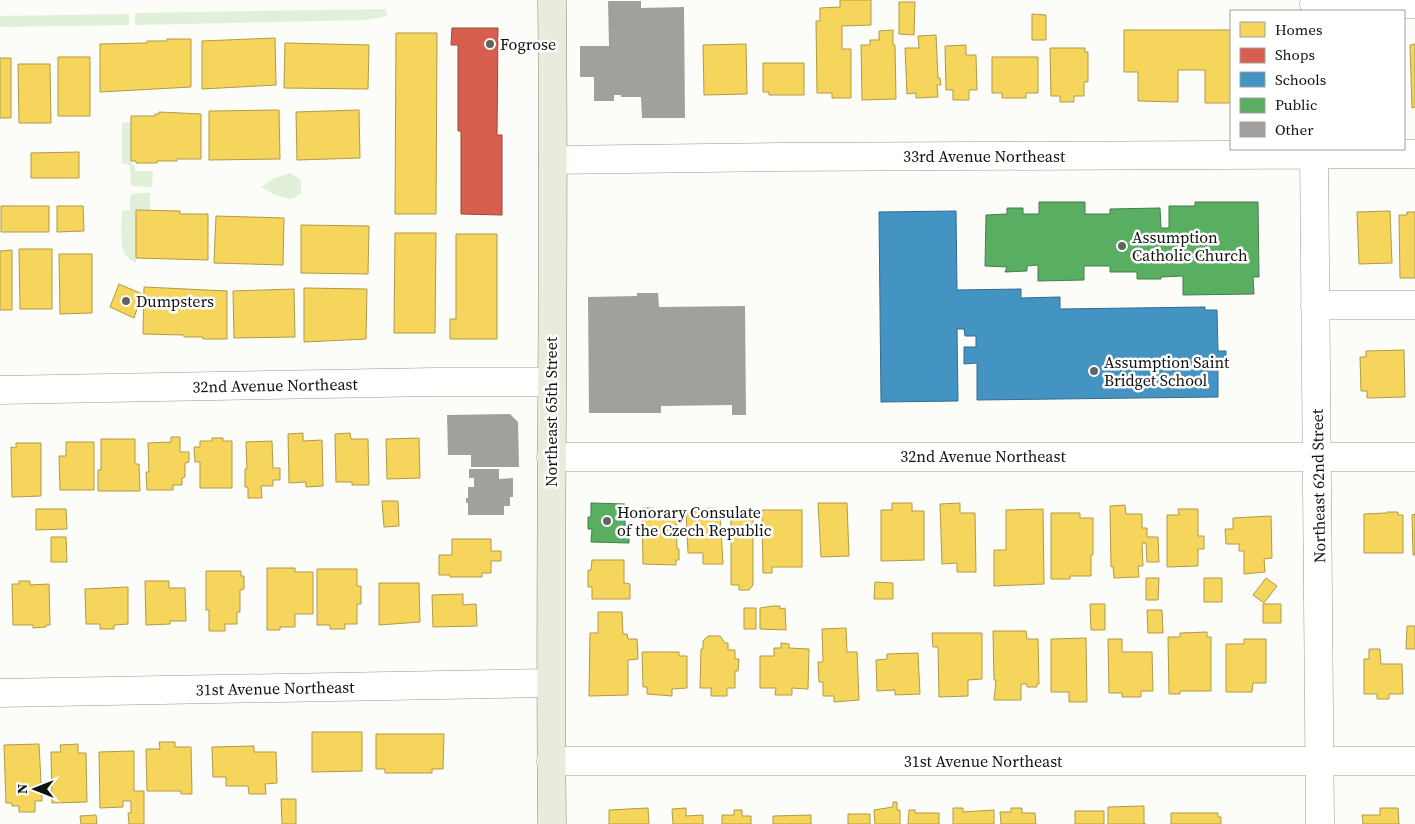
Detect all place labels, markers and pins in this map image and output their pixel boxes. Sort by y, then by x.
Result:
place label: Fogrose [500,33,556,55]
marker: Fogrose [484,38,496,50]
place label: Assumption Catholic Church [1132,226,1248,266]
marker: Assumption Catholic Church [1116,240,1128,252]
place label: Dumpsters [136,290,214,312]
marker: Dumpsters [120,295,132,307]
place label: Assumption Saint Bridget School [1104,351,1230,391]
marker: Assumption Saint Bridget School [1088,365,1100,377]
place label: Honorary Consulate of the Czech Republic [617,501,772,541]
marker: Honorary Consulate of the Czech Republic [601,515,613,527]

